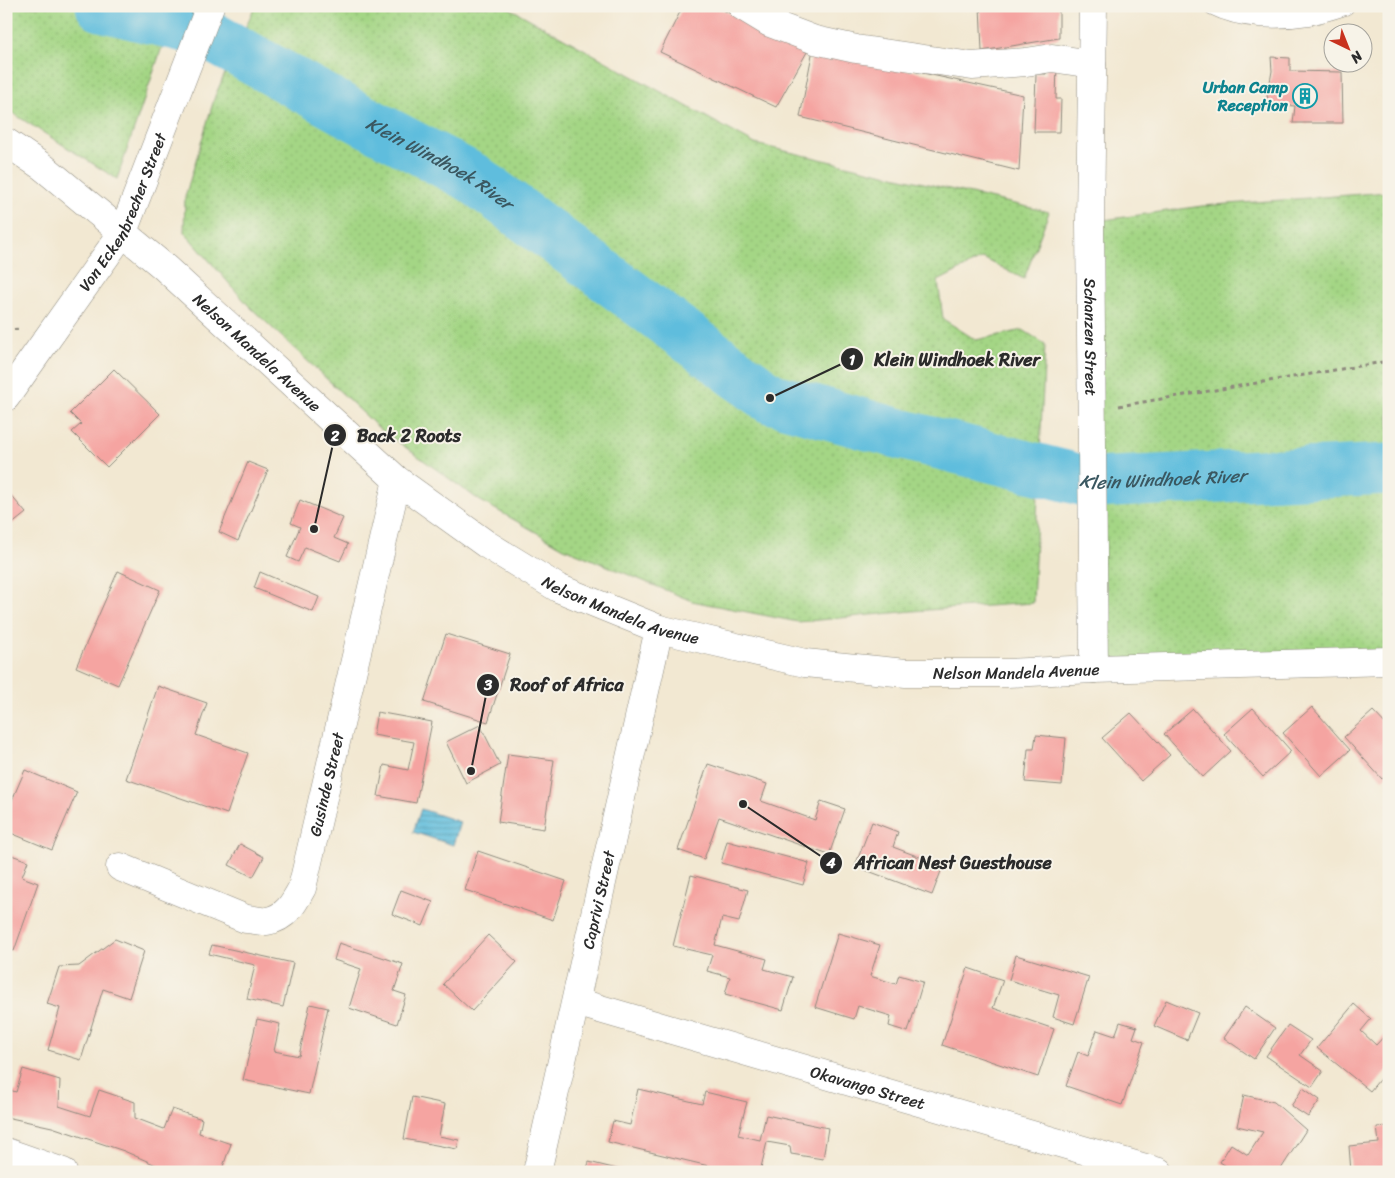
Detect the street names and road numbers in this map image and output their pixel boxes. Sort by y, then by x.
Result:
street label: Von Eckenbrecher Street [71,128,175,298]
street label: Schanzen Street [1076,278,1106,396]
street label: Nelson Mandela Avenue [186,286,328,420]
street label: Nelson Mandela Avenue [536,567,702,653]
street label: Nelson Mandela Avenue [933,655,1100,688]
street label: Gusinde Street [300,729,353,839]
street label: Caprivi Street [574,847,624,952]
street label: Okavango Street [807,1057,929,1118]

